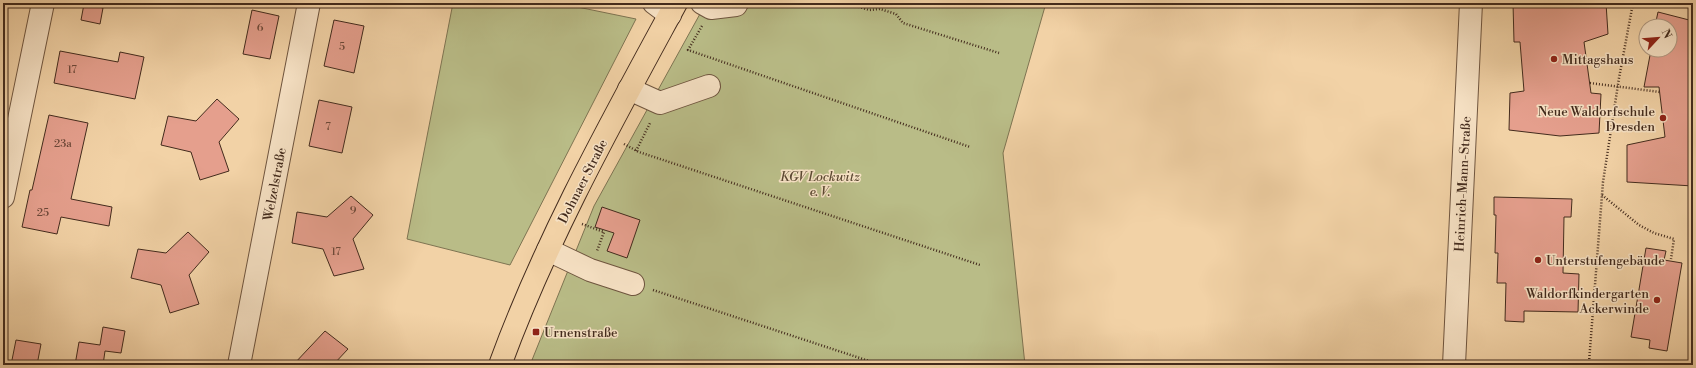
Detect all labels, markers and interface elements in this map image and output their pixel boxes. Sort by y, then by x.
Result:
north arrow [1638,18,1678,58]
house number: 6 [257,21,264,35]
text: N [1658,27,1674,41]
house number: 5 [339,40,345,54]
place label: Mittagshaus [1562,52,1634,68]
marker: Mittagshaus [1549,54,1559,64]
house number: 17 [67,63,77,77]
place label: Neue Waldorfschule Dresden [1538,104,1655,135]
marker: Neue Waldorfschule Dresden [1658,113,1668,123]
street label: Heinrich-Mann-Straße [1451,115,1475,252]
house number: 7 [325,120,331,134]
street label: Dohnaer Straße [555,136,611,226]
house number: 23a [54,137,72,151]
street label: Welzelstraße [260,146,290,223]
park label: KGV Lockwitz e. V. [780,169,860,200]
house number: 9 [350,204,357,218]
house number: 25 [37,206,49,220]
house number: 17 [331,245,341,259]
place label: Unterstufengebäude [1546,253,1665,269]
marker: Unterstufengebäude [1533,255,1543,265]
place label: Waldorfkindergarten Ackerwinde [1525,286,1649,317]
marker: Waldorfkindergarten Ackerwinde [1652,295,1662,305]
place label: Urnenstraße [544,325,618,341]
marker: Urnenstraße [531,327,541,337]

